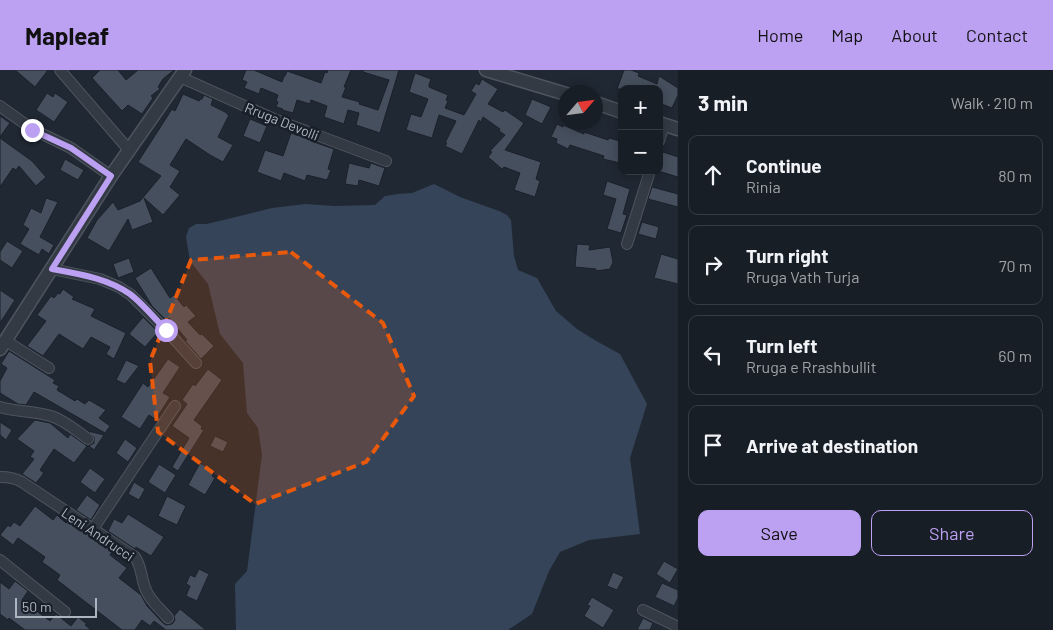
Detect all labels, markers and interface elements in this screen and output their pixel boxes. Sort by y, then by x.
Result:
text: Mapleaf [25,21,109,50]
text: Home [757,24,803,46]
text: Map [831,24,863,46]
text: About [891,24,938,46]
text: Contact [966,24,1028,46]
north arrow [558,85,603,130]
map controls [618,85,663,175]
button: + [618,85,663,130]
text: 3 min [698,90,748,115]
text: Walk · 210 m [951,93,1033,112]
street label: Rruga Devolli [242,98,322,144]
route end [21,119,44,142]
button: − [618,130,663,175]
text: Continue [746,154,822,177]
icon: ahead [699,161,727,189]
text: 80 m [998,166,1032,185]
text: Rinia [746,177,781,196]
text: Turn right [746,244,828,267]
icon: right [699,251,727,279]
text: 70 m [999,256,1032,275]
text: Rruga Vath Turja [746,267,859,286]
route start [155,319,178,342]
text: Turn left [746,334,817,357]
icon: left [699,341,727,369]
text: 60 m [998,346,1032,365]
text: Rruga e Rrashbullit [746,357,877,376]
icon: arrive [699,431,727,459]
text: Arrive at destination [746,434,918,457]
street label: Leni Andrucci [59,504,137,564]
button: Save [698,510,861,556]
button: Share [871,510,1033,556]
scale bar [15,595,98,618]
text: 50 m [22,598,51,615]

